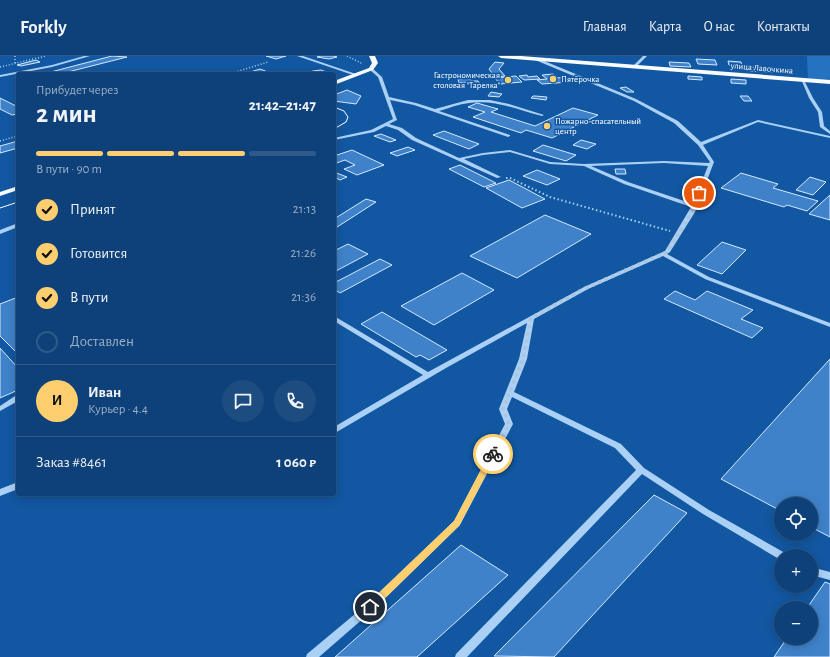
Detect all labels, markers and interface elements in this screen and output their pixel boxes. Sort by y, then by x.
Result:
text: Forkly [20,18,67,37]
text: Главная [583,20,627,34]
text: Карта [649,20,682,34]
text: О нас [704,20,735,34]
text: Контакты [757,20,810,34]
street label: улица Лавочкина [729,61,793,76]
place label: Гастрономическая столовая "Тарелка" [433,71,500,90]
marker: Пятёрочка [548,74,558,84]
marker: Гастрономическая столовая "Тарелка" [503,75,513,85]
place label: Пятёрочка [561,75,599,84]
text: Прибудет через [36,84,118,97]
text: 21:42–21:47 [249,98,316,113]
text: 2 мин [36,101,97,127]
place label: Пожарно-спасательный центр [555,117,641,136]
marker: Пожарно-спасательный центр [542,121,552,131]
text: В пути · 90 m [36,163,102,176]
pin [682,176,716,210]
icon: bag [688,182,710,204]
icon: check [36,199,58,221]
text: Принят [70,202,115,217]
text: 21:13 [293,203,316,216]
icon: check [36,243,58,265]
text: Готовится [70,246,127,261]
text: 21:26 [291,247,316,260]
icon: check [36,287,58,309]
text: В пути [70,290,108,305]
text: 21:36 [291,291,316,304]
text: Доставлен [70,334,134,349]
button: chat [222,380,264,422]
button: phone [274,380,316,422]
text: Иван [88,385,121,400]
text: И [52,393,62,408]
text: Курьер · 4.4 [88,403,148,416]
courier [473,434,513,474]
icon: bike [482,443,504,465]
text: Заказ #8461 [36,455,107,470]
text: 1 060 ₽ [276,455,316,470]
map controls [774,497,818,645]
button: locate [774,497,818,541]
button: + [774,549,818,593]
pin [353,590,387,624]
icon: home [359,596,381,618]
button: − [774,601,818,645]

